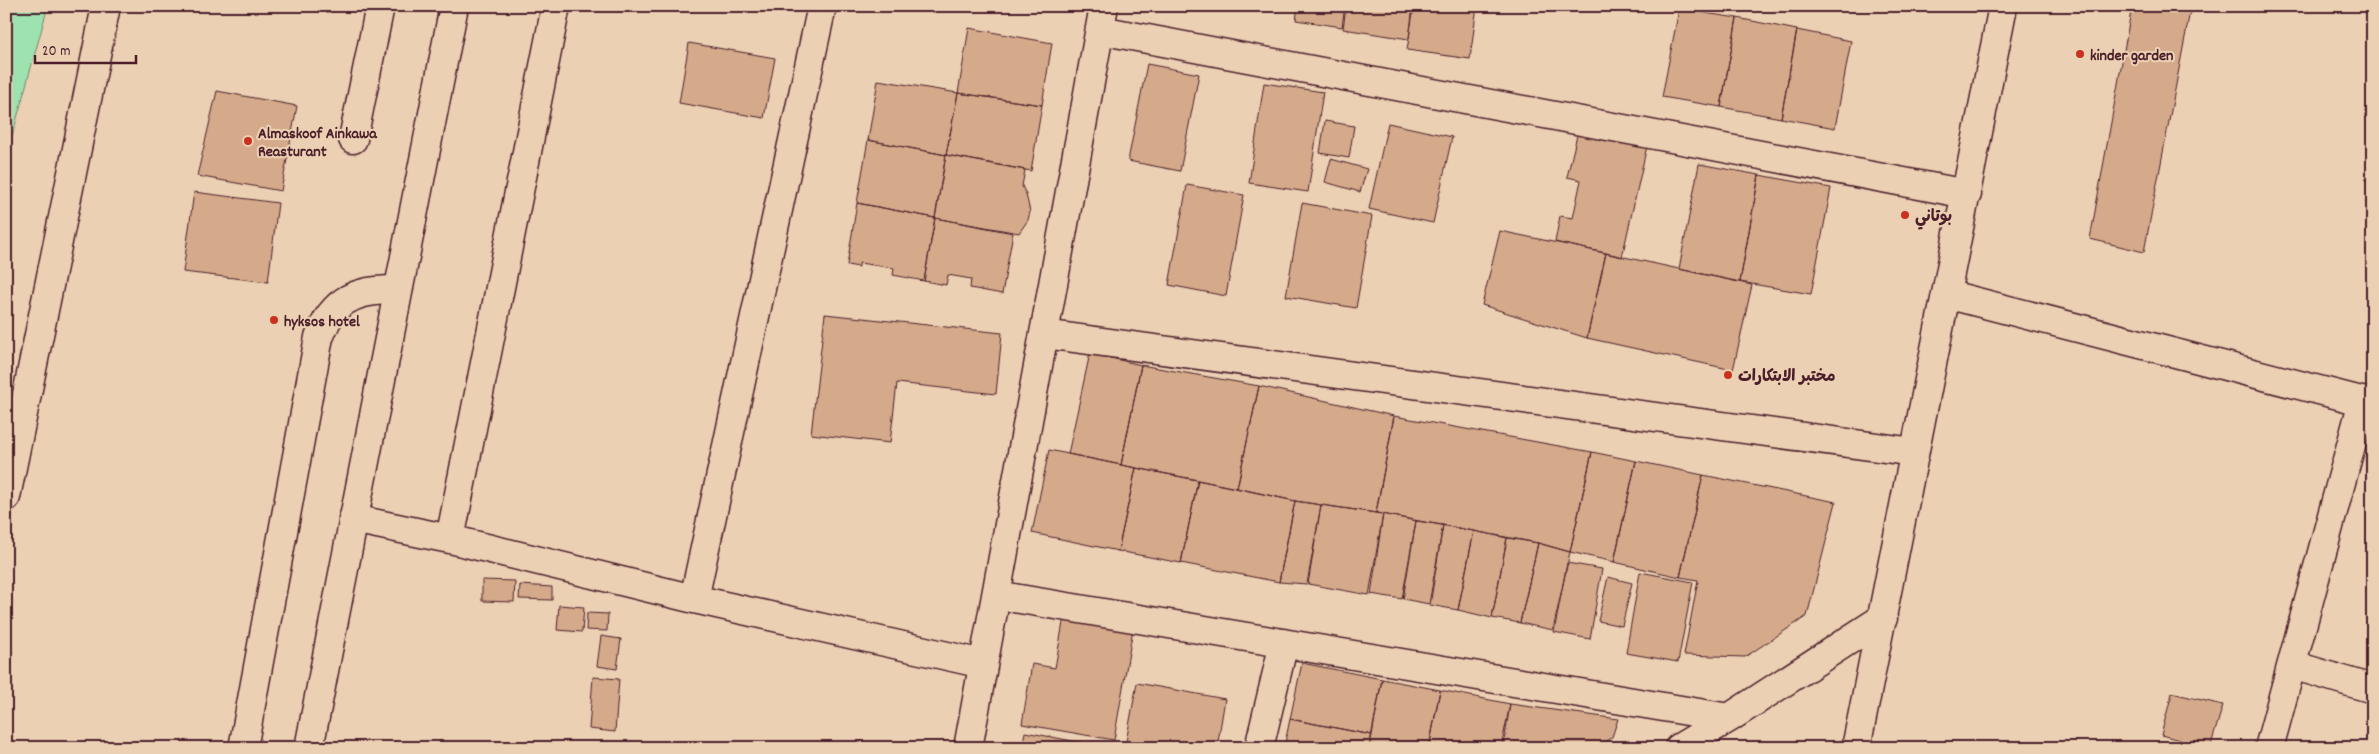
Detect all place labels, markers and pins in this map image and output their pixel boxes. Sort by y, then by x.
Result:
place label: kinder garden [2090,45,2173,68]
marker: kinder garden [2074,48,2086,60]
place label: Almaskoof Ainkawa Reasturant [258,123,378,164]
marker: Almaskoof Ainkawa Reasturant [242,135,254,147]
place label: بوتاني [1915,206,1952,230]
marker: بوتاني [1899,209,1911,221]
place label: hyksos hotel [284,311,360,334]
marker: hyksos hotel [268,314,280,326]
place label: مختبر الابتكارات [1738,366,1836,389]
marker: مختبر الابتكارات [1722,369,1734,381]

